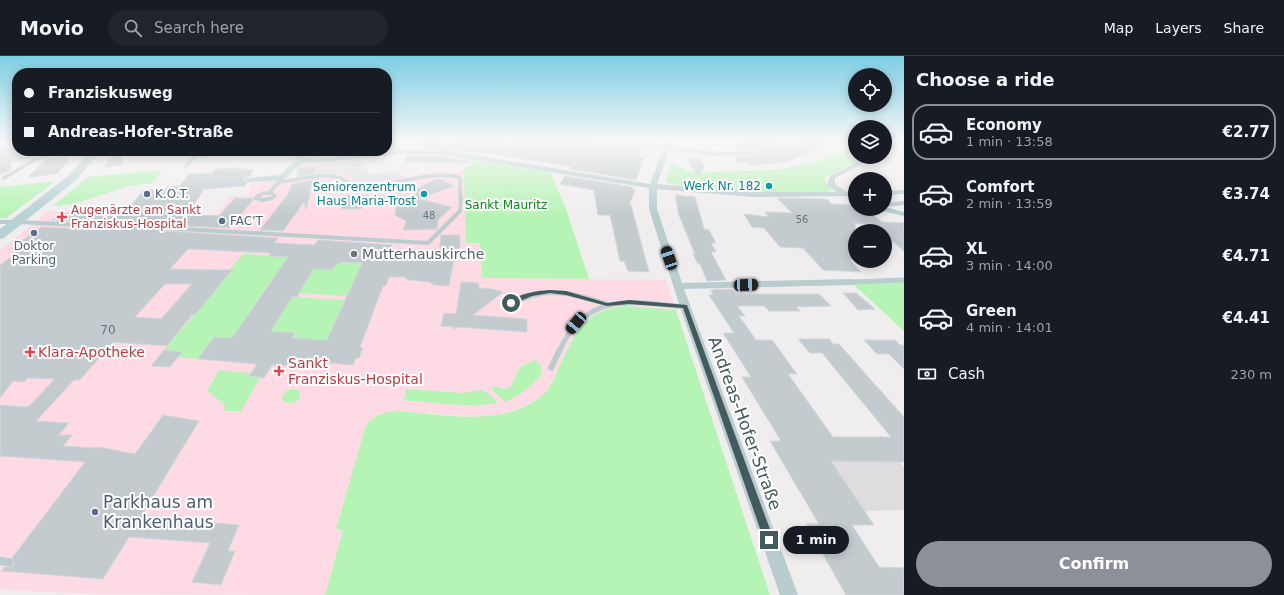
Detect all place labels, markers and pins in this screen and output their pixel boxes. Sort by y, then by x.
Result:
place label: Werk Nr. 182 [683,179,761,193]
place label: Seniorenzentrum Haus Maria-Trost [313,180,416,208]
marker: Werk Nr. 182 [764,181,774,191]
place label: K.O.T. [155,187,189,201]
marker: K.O.T. [142,189,152,199]
marker: Seniorenzentrum Haus Maria-Trost [419,189,429,199]
place label: Augenärzte am Sankt Franziskus-Hospital [71,203,201,231]
marker: Augenärzte am Sankt Franziskus-Hospital [56,211,68,223]
place label: FAC'T [230,214,263,228]
marker: FAC'T [217,216,227,226]
marker: Doktor Parking [29,228,39,238]
place label: Doktor Parking [12,239,56,267]
place label: Mutterhauskirche [362,246,484,262]
marker: Mutterhauskirche [349,249,359,259]
place label: Klara-Apotheke [38,344,145,360]
marker: Klara-Apotheke [25,347,35,357]
place label: Sankt Franziskus-Hospital [288,355,423,387]
marker: Sankt Franziskus-Hospital [273,365,285,377]
place label: Parkhaus am Krankenhaus [103,492,214,532]
marker: Parkhaus am Krankenhaus [90,507,100,517]

